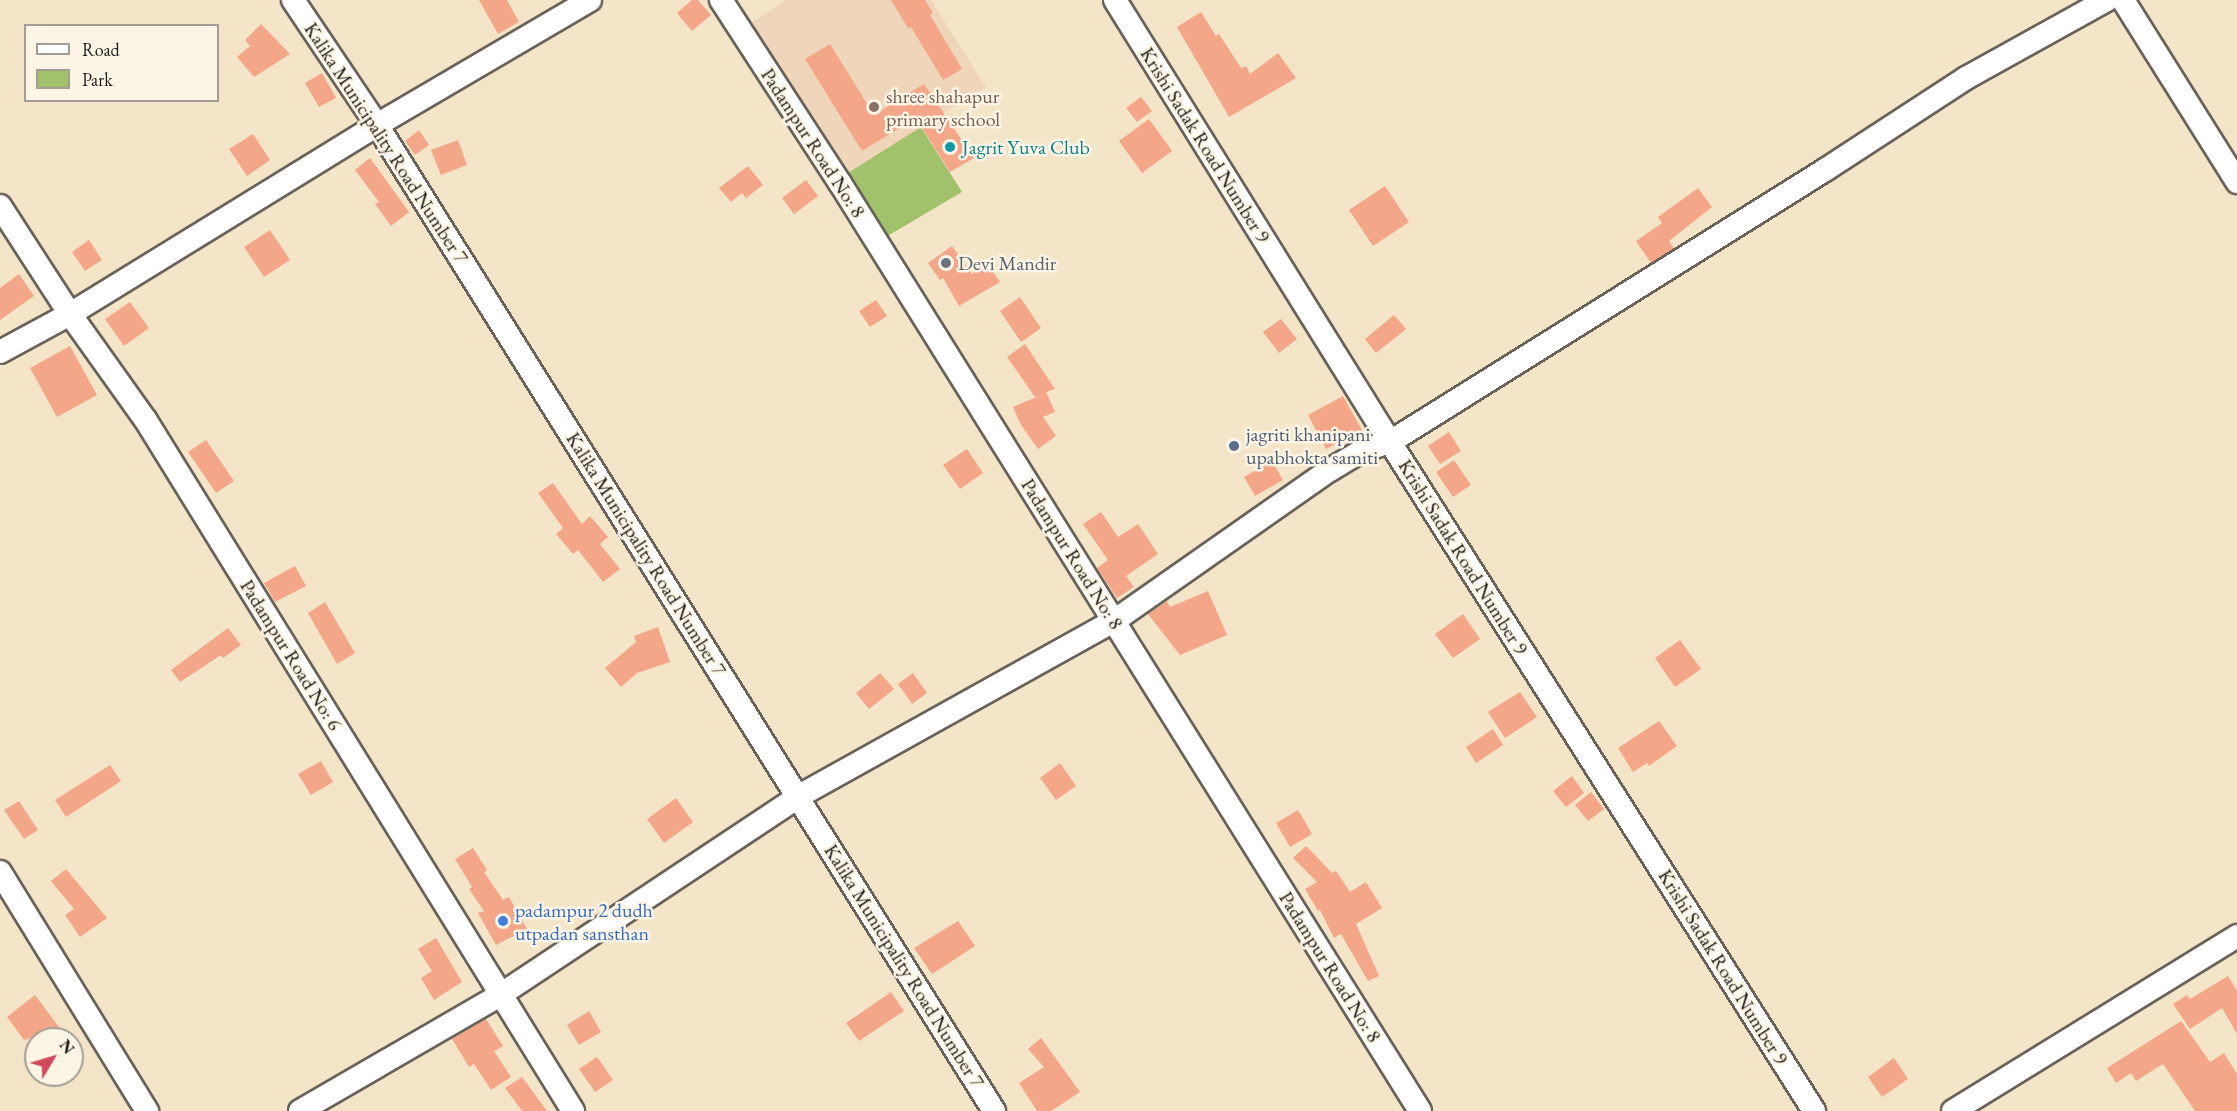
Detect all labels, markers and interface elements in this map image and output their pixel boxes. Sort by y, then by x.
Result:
street label: Kalika Municipality Road Number 7 [299,18,473,268]
legend [24,24,219,102]
text: Road [82,38,120,61]
street label: Krishi Sadak Road Number 9 [1135,43,1275,247]
street label: Padampur Road No: 8 [756,64,870,222]
text: Park [82,68,113,91]
place label: shree shahapur primary school [886,84,1000,131]
marker: shree shahapur primary school [867,100,881,114]
place label: Jagrit Yuva Club [962,135,1090,159]
marker: Jagrit Yuva Club [943,140,957,154]
place label: Devi Mandir [958,251,1056,275]
marker: Devi Mandir [939,256,953,270]
place label: jagriti khanipani upabhokta samiti [1246,422,1378,469]
street label: Kalika Municipality Road Number 7 [561,428,731,680]
marker: jagriti khanipani upabhokta samiti [1227,439,1241,453]
street label: Krishi Sadak Road Number 9 [1393,455,1533,659]
street label: Padampur Road No: 8 [1016,474,1128,634]
street label: Padampur Road No: 6 [235,575,347,735]
street label: Kalika Municipality Road Number 7 [819,840,989,1092]
street label: Krishi Sadak Road Number 9 [1653,865,1793,1069]
street label: Padampur Road No: 8 [1274,887,1386,1047]
place label: padampur 2 dudh utpadan sansthan [515,898,653,945]
marker: padampur 2 dudh utpadan sansthan [496,914,510,928]
north arrow [24,1027,84,1087]
text: N [55,1035,79,1058]

